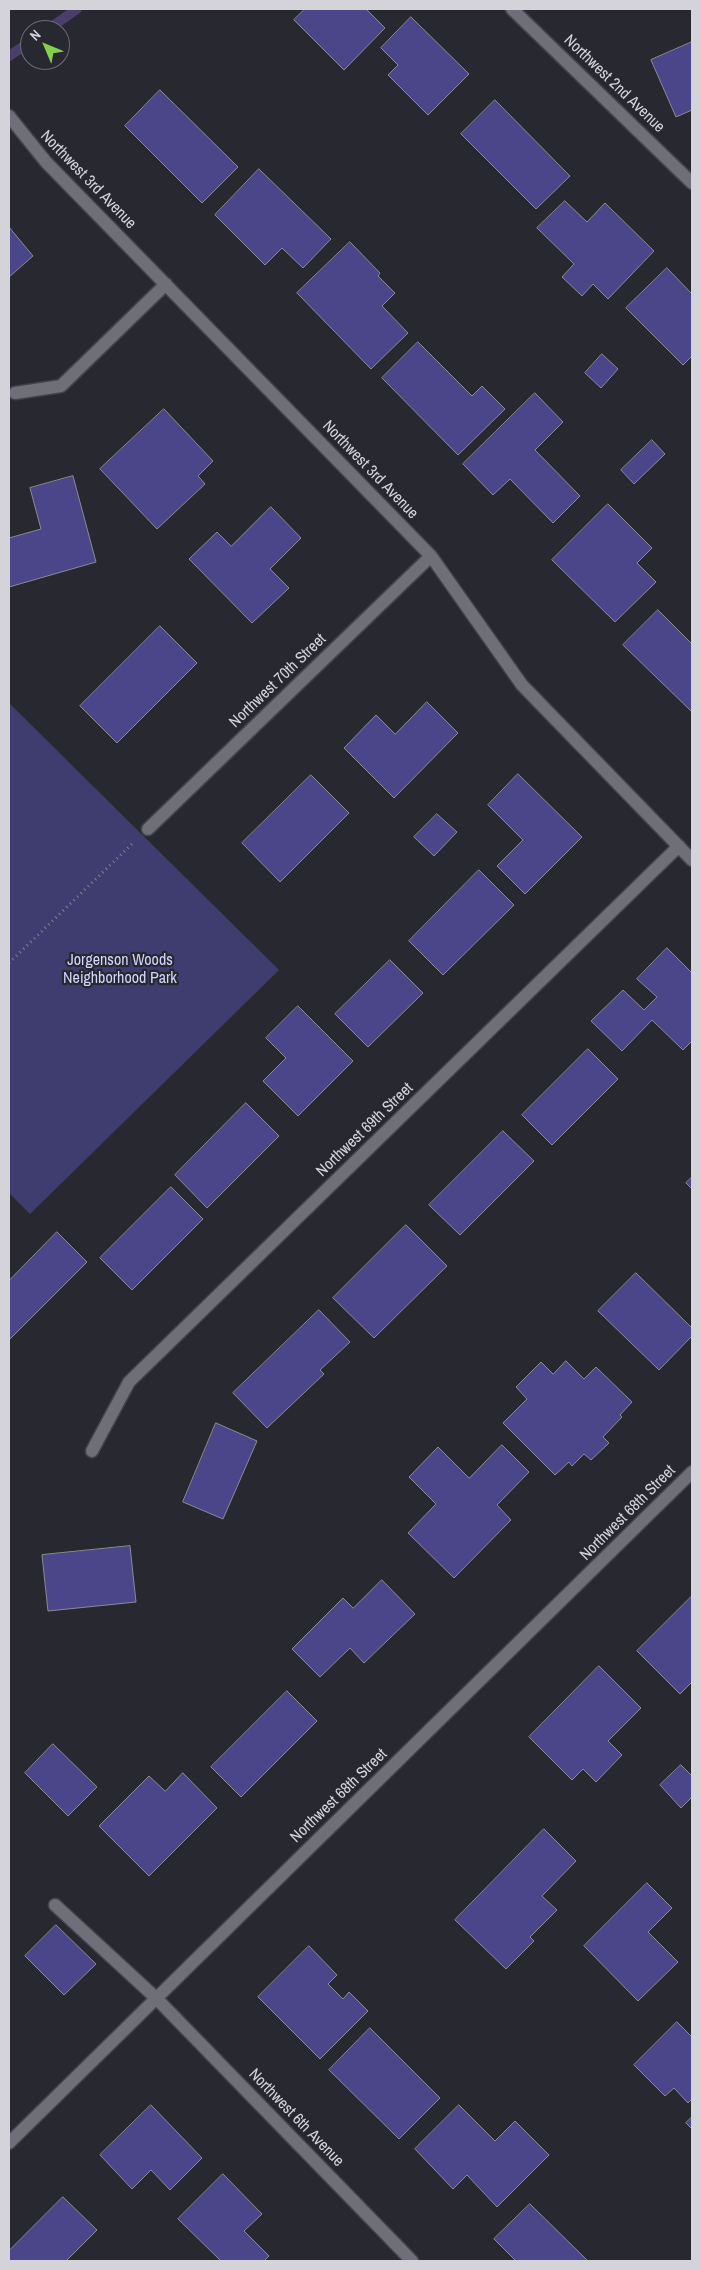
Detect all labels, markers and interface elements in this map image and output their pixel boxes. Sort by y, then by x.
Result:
north arrow [20,20,70,70]
text: N [26,26,44,44]
street label: Northwest 2nd Avenue [560,31,668,137]
street label: Northwest 3rd Avenue [36,127,140,233]
street label: Northwest 3rd Avenue [318,417,422,523]
street label: Northwest 70th Street [226,630,330,732]
park label: Jorgenson Woods Neighborhood Park [63,951,177,989]
street label: Northwest 69th Street [313,1079,417,1181]
street label: Northwest 68th Street [576,1461,680,1565]
street label: Northwest 68th Street [287,1745,391,1847]
street label: Northwest 6th Avenue [244,2065,348,2171]

